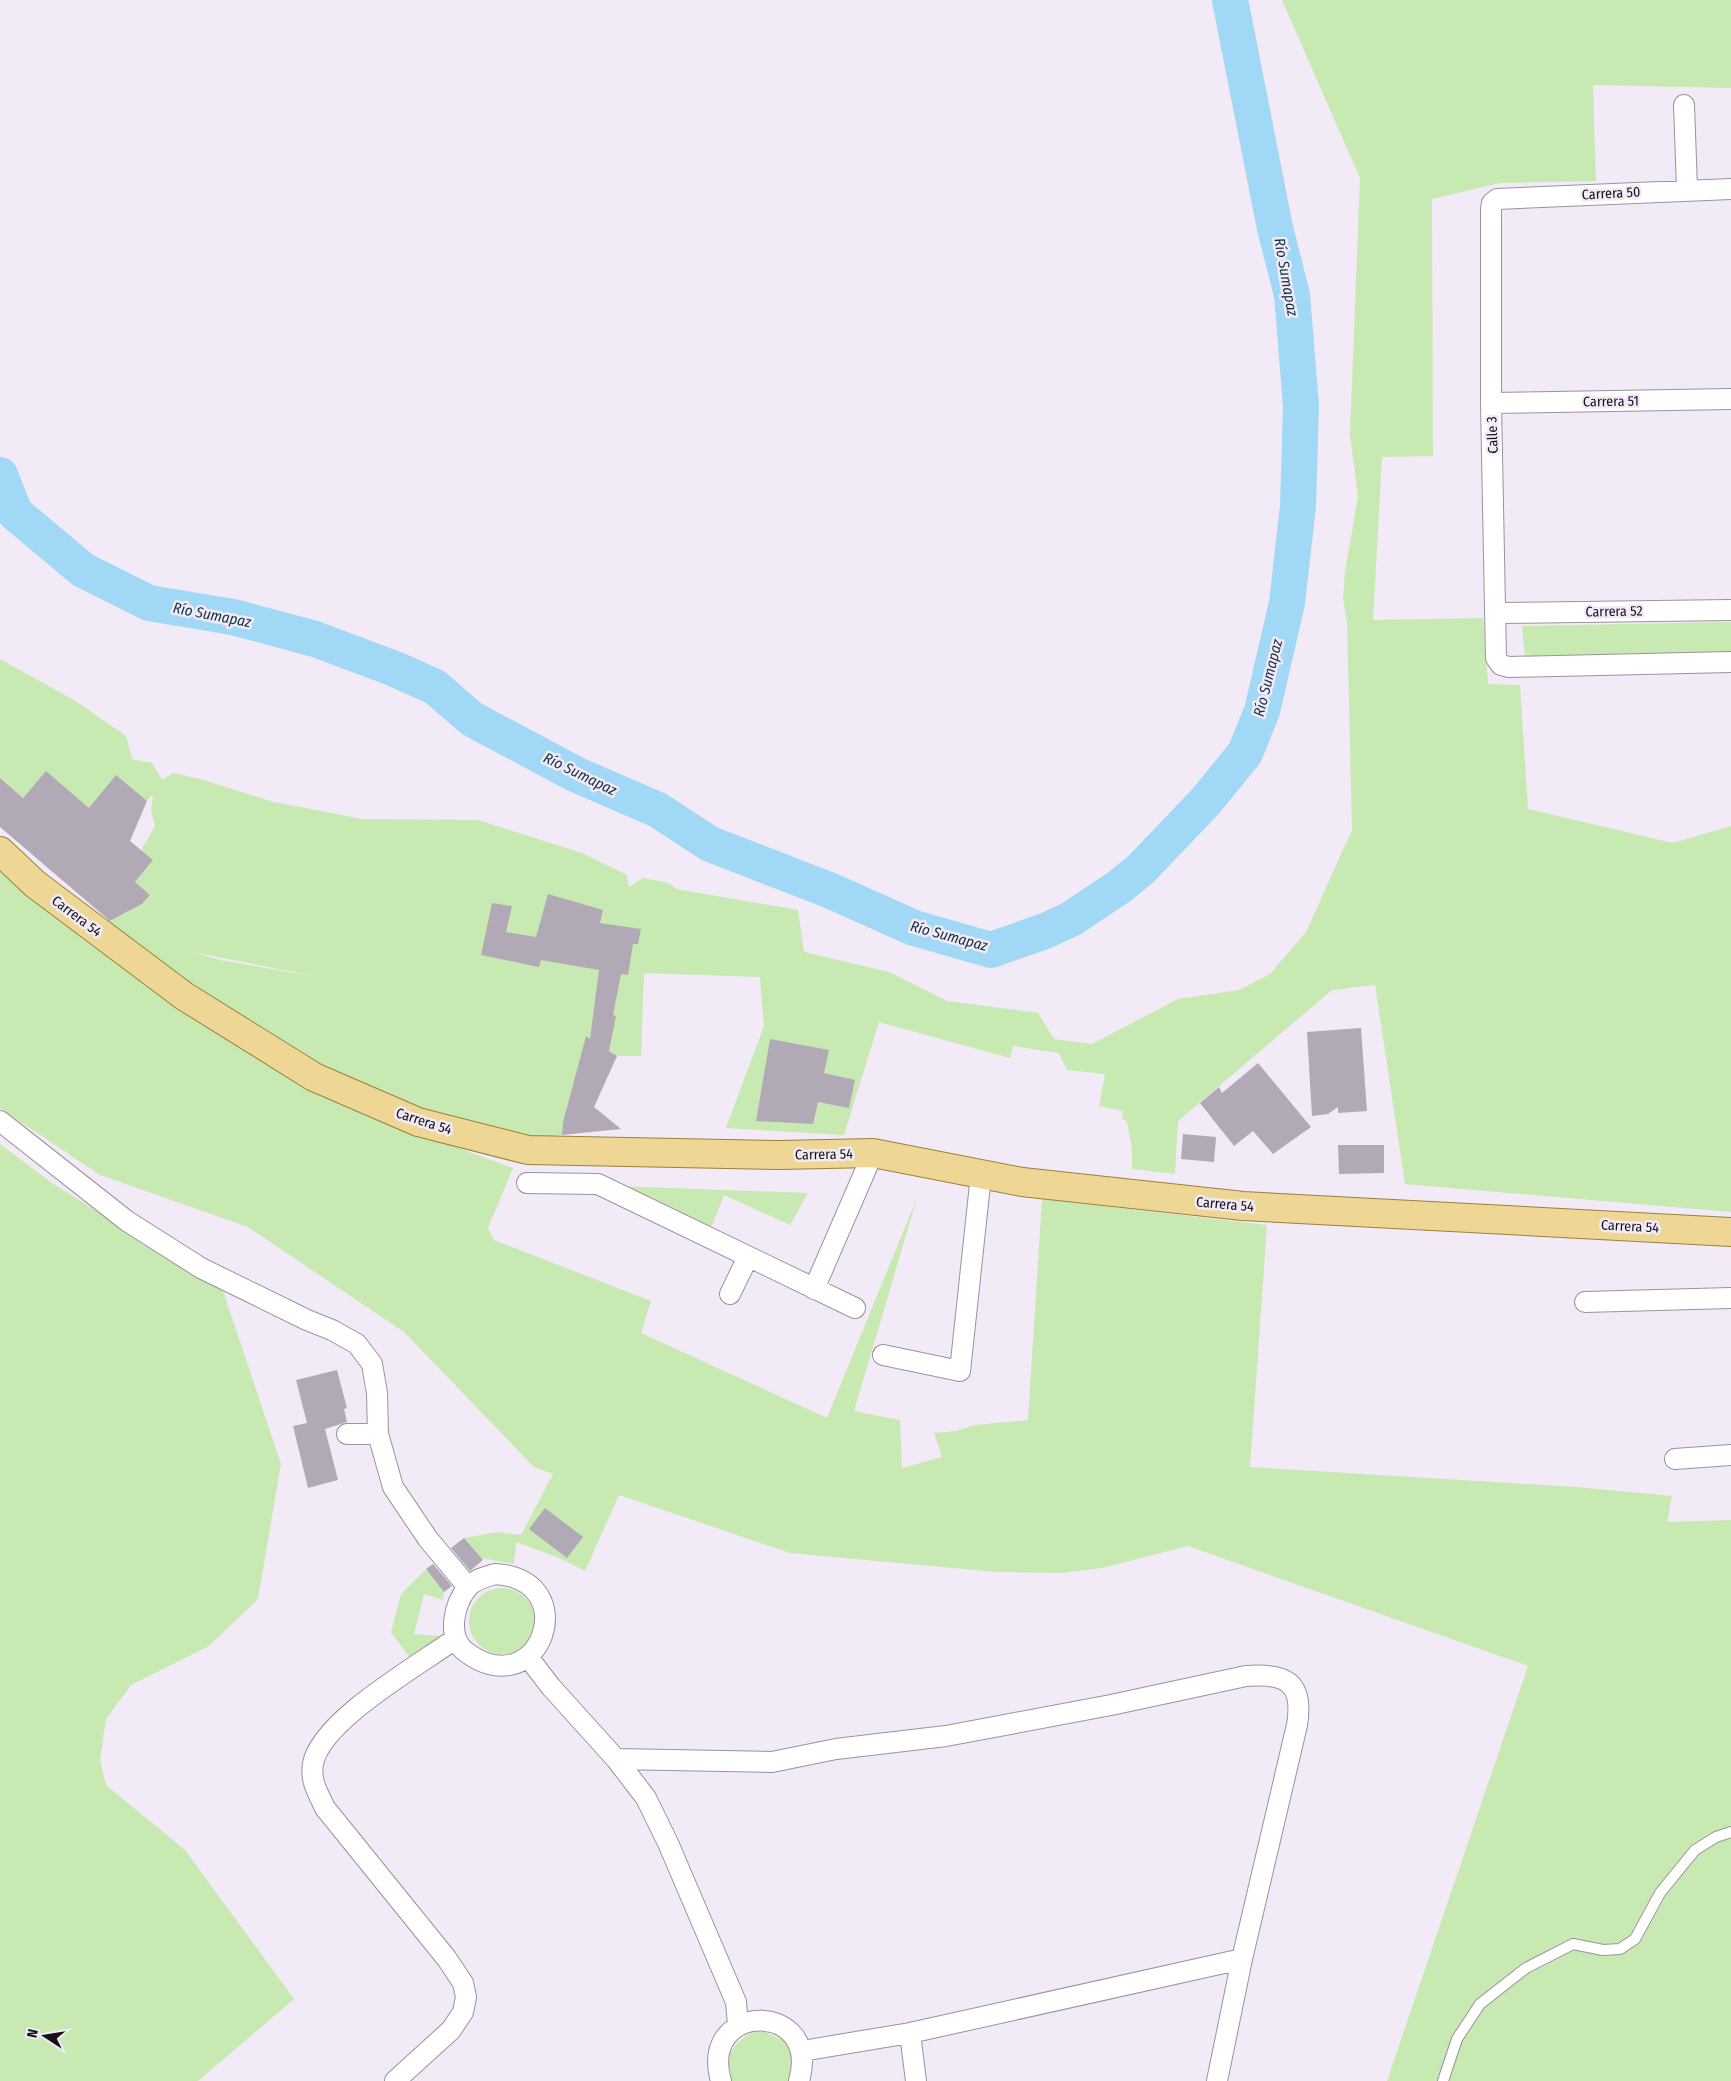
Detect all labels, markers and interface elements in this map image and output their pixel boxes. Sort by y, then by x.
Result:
street label: Carrera 50 [1581,183,1641,204]
water label: Río Sumapaz [1270,236,1302,318]
street label: Carrera 51 [1583,393,1639,410]
street label: Calle 3 [1483,416,1502,454]
water label: Río Sumapaz [171,599,253,631]
street label: Carrera 52 [1585,603,1643,620]
water label: Río Sumapaz [1250,637,1286,719]
water label: Río Sumapaz [540,749,620,799]
street label: Carrera 54 [48,892,105,941]
water label: Río Sumapaz [908,917,990,955]
street label: Carrera 54 [394,1104,454,1139]
street label: Carrera 54 [795,1145,853,1164]
street label: Carrera 54 [1195,1194,1255,1216]
street label: Carrera 54 [1601,1216,1660,1237]
north arrow [20,2011,70,2061]
text: N [24,2028,42,2039]

